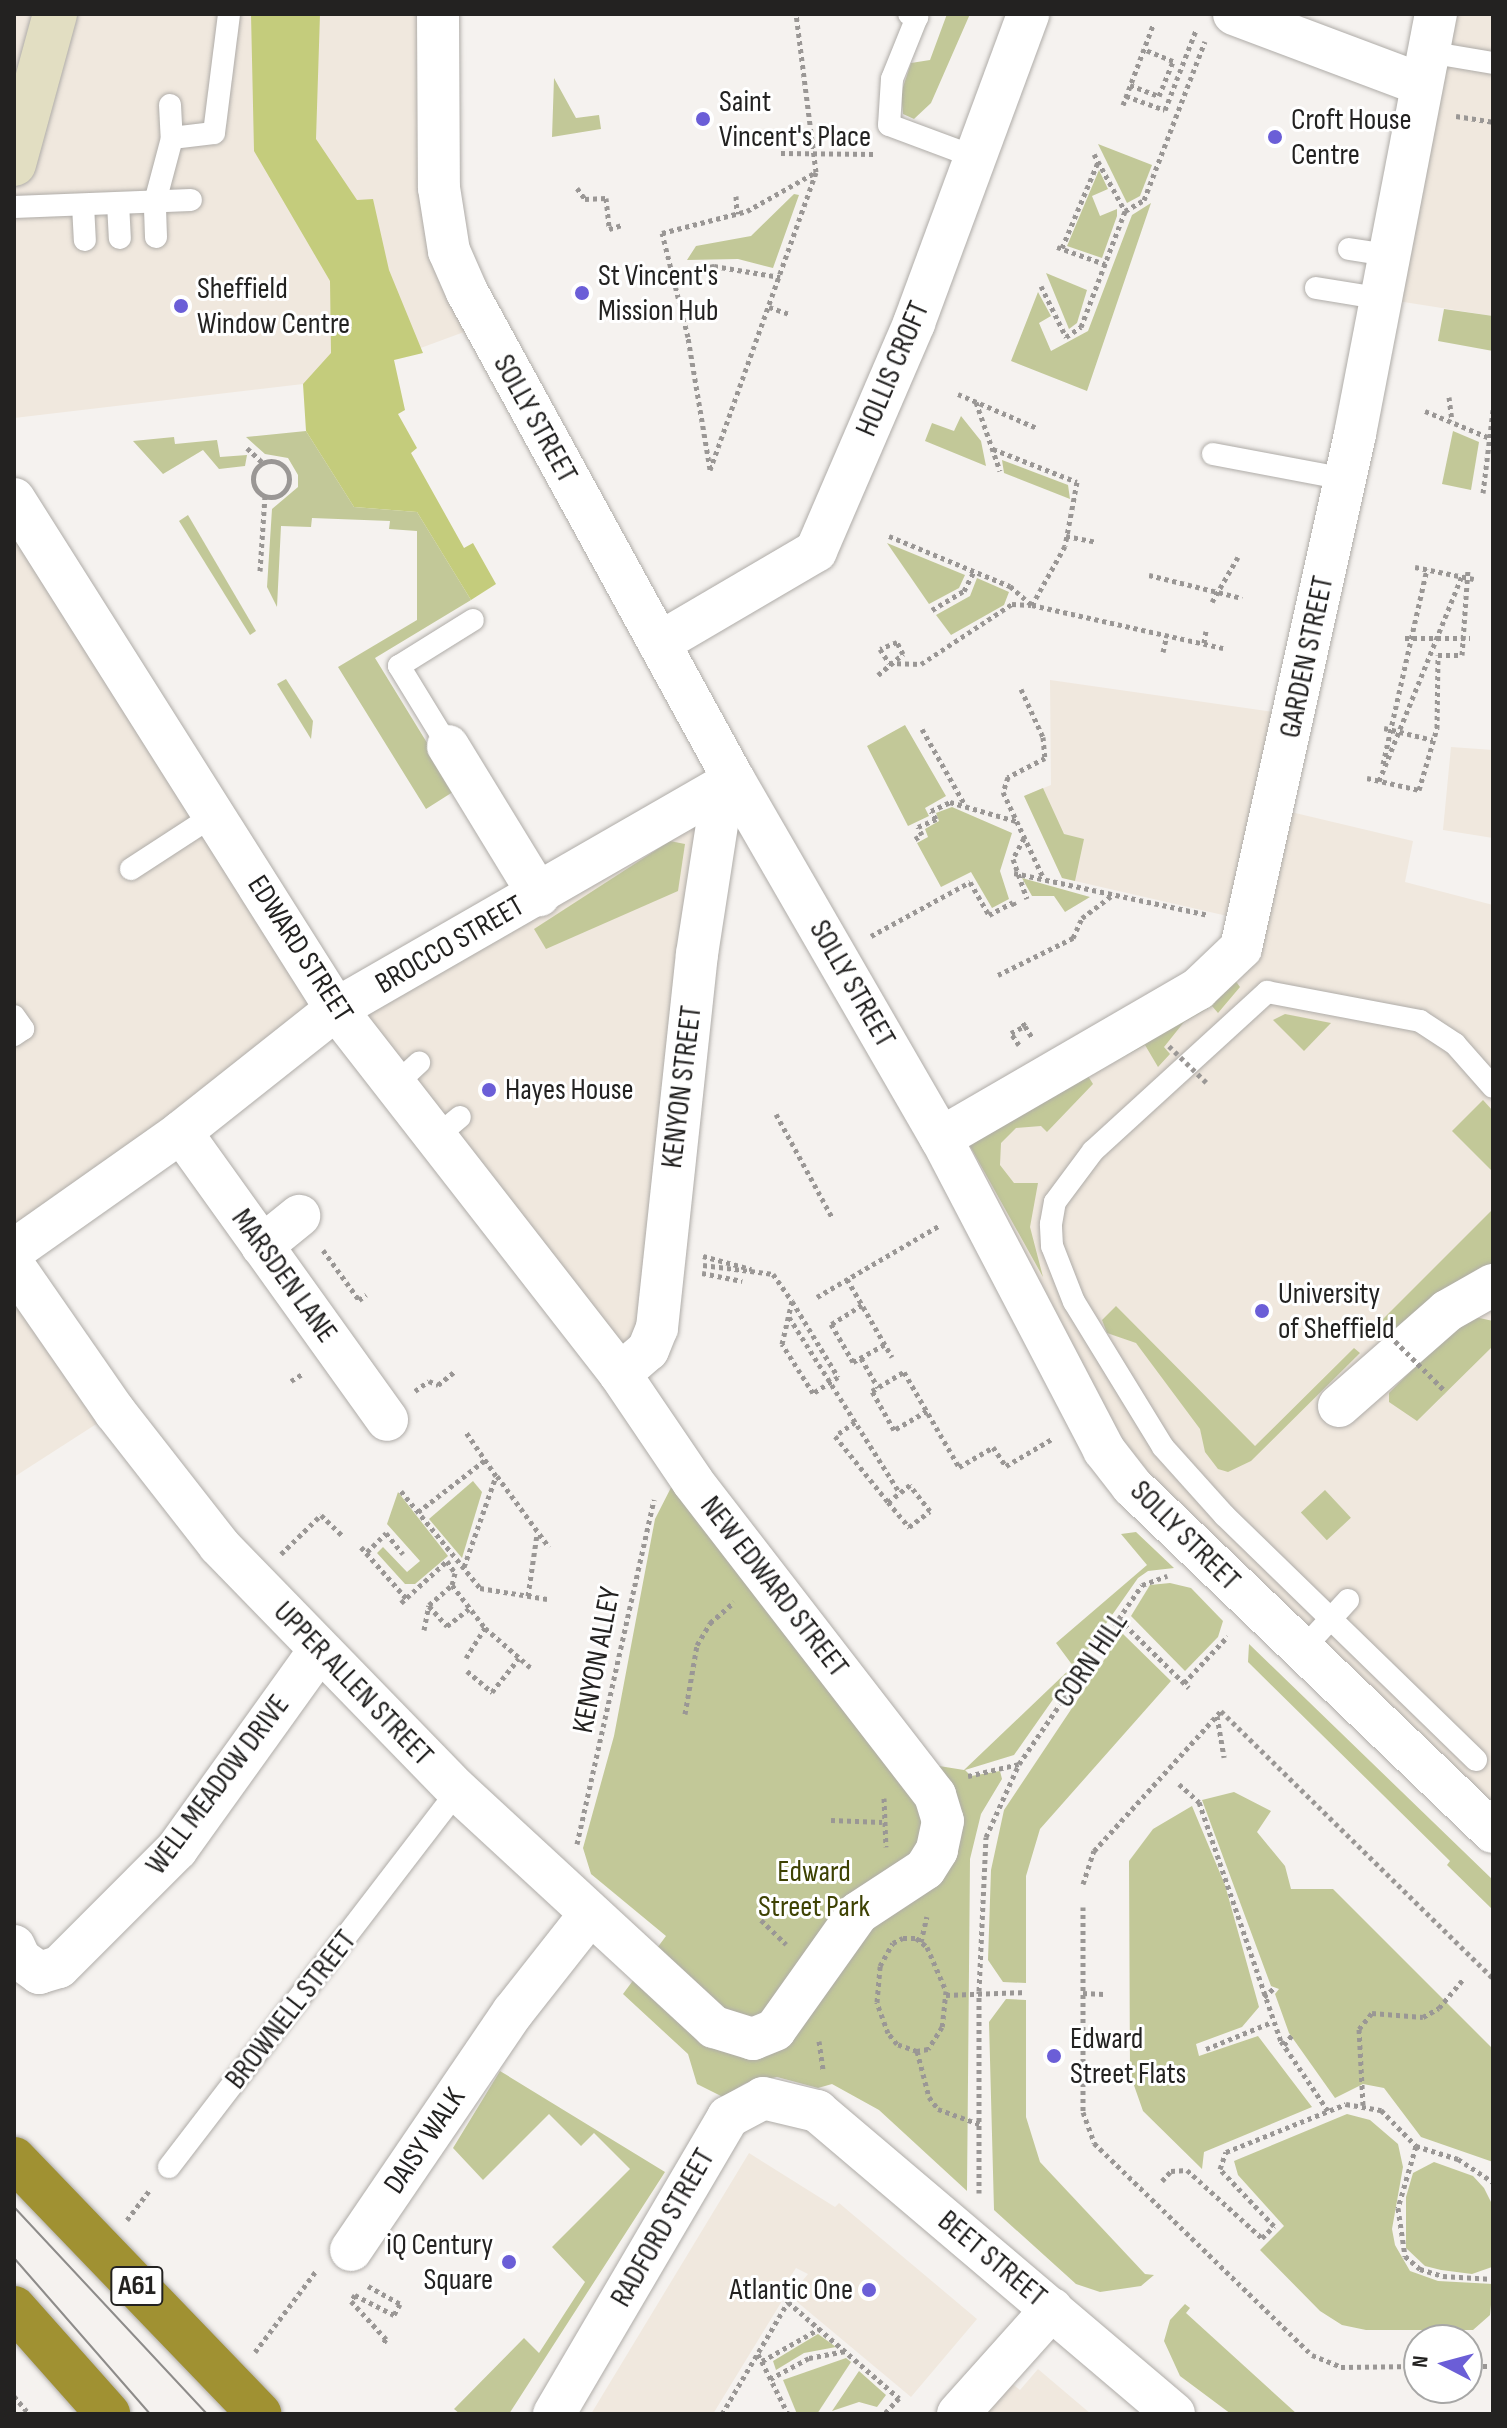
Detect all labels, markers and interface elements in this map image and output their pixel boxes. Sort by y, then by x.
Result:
place label: Saint Vincent's Place [719,84,871,154]
place label: Croft House Centre [1291,102,1412,172]
marker: Saint Vincent's Place [694,110,712,128]
marker: Croft House Centre [1266,128,1284,146]
place label: St Vincent's Mission Hub [598,258,718,328]
place label: Sheffield Window Centre [197,271,350,342]
marker: St Vincent's Mission Hub [573,284,591,302]
street label: HOLLIS CROFT [849,296,937,442]
marker: Sheffield Window Centre [172,297,190,315]
street label: SOLLY STREET [485,349,585,489]
street label: GARDEN STREET [1272,573,1342,741]
street label: EDWARD STREET [239,869,361,1029]
street label: BROCCO STREET [369,888,531,1002]
street label: SOLLY STREET [801,914,903,1054]
street label: KENYON STREET [654,1004,710,1170]
place label: Hayes House [505,1072,634,1108]
marker: Hayes House [480,1081,498,1099]
street label: MARSDEN LANE [223,1202,345,1350]
place label: University of Sheffield [1278,1276,1394,1346]
marker: University of Sheffield [1253,1302,1271,1320]
street label: SOLLY STREET [1123,1474,1247,1598]
street label: NEW EDWARD STREET [692,1489,856,1685]
street label: KENYON ALLEY [565,1584,629,1736]
street label: UPPER ALLEN STREET [266,1594,440,1774]
street label: CORN HILL [1046,1606,1136,1714]
street label: WELL MEADOW DRIVE [139,1688,297,1882]
park label: Edward Street Park [758,1854,870,1924]
street label: BROWNELL STREET [218,1924,364,2096]
place label: Edward Street Flats [1070,2021,1186,2092]
marker: Edward Street Flats [1045,2047,1063,2065]
street label: DAISY WALK [377,2081,473,2201]
street label: RADFORD STREET [603,2143,723,2313]
street label: BEET STREET [930,2203,1054,2315]
place label: iQ Century Square [386,2227,493,2298]
marker: iQ Century Square [500,2253,518,2271]
road number: A61 [109,2262,165,2310]
place label: Atlantic One [730,2272,853,2308]
marker: Atlantic One [860,2281,878,2299]
north arrow [1403,2324,1483,2404]
text: N [1407,2354,1435,2369]

